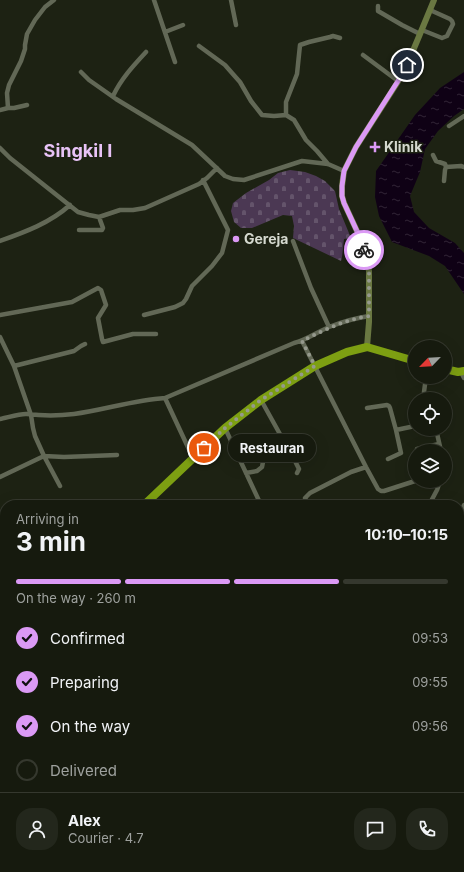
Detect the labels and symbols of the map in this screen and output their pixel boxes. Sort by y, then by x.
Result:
pin [390,48,424,82]
place label: Klinik [384,138,423,155]
district label: Singkil I [44,140,112,161]
marker: Klinik [369,141,381,153]
place label: Gereja [244,230,288,247]
courier [344,230,384,270]
marker: Gereja [231,234,241,244]
north arrow [408,340,452,384]
pin [187,431,221,465]
callout: Restauran [228,434,316,462]

